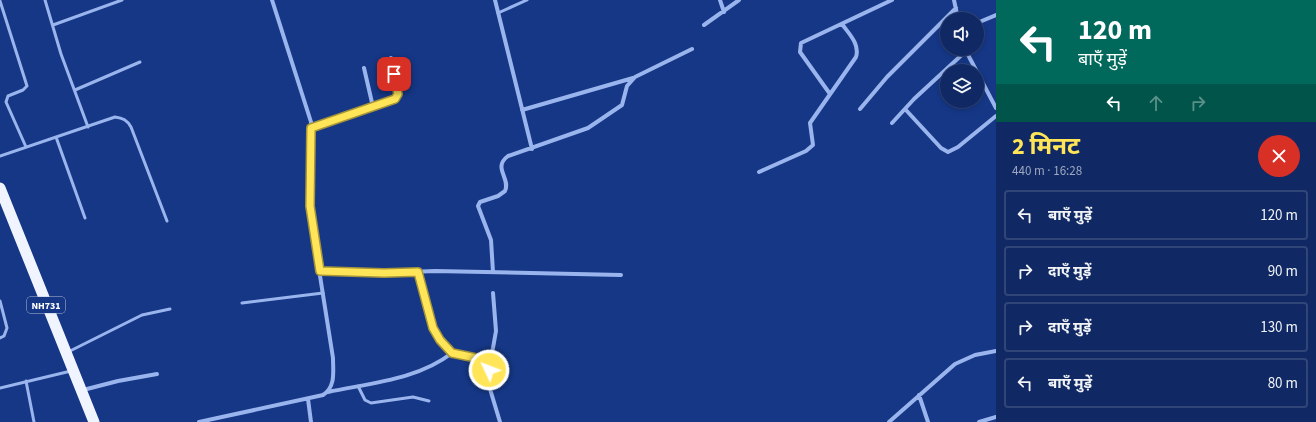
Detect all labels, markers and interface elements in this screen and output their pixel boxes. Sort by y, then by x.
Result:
text: 120 m [1078,10,1152,50]
map controls [940,12,984,108]
button: sound [940,12,984,56]
icon: left [1012,16,1064,68]
text: बाएँ मुड़ें [1078,47,1127,72]
pin [377,57,411,91]
icon: arrive [383,63,405,85]
button: layers [940,64,984,108]
icon: left [1103,92,1125,114]
icon: ahead [1145,92,1167,114]
icon: right [1187,92,1209,114]
text: 2 मिनट [1012,129,1080,164]
button: close [1258,135,1300,177]
text: 440 m · 16:28 [1012,162,1082,180]
icon: left [1014,204,1036,226]
text: बाएँ मुड़ें [1048,205,1092,226]
text: 120 m [1260,205,1298,226]
icon: right [1014,260,1036,282]
text: दाएँ मुड़ें [1048,261,1091,282]
text: 90 m [1268,261,1298,282]
road number: NH731 [27,297,65,313]
icon: right [1014,316,1036,338]
text: दाएँ मुड़ें [1048,317,1091,338]
text: 130 m [1260,317,1298,338]
position arrow [468,349,510,391]
icon: left [1014,372,1036,394]
text: बाएँ मुड़ें [1048,373,1092,394]
text: 80 m [1268,373,1298,394]

